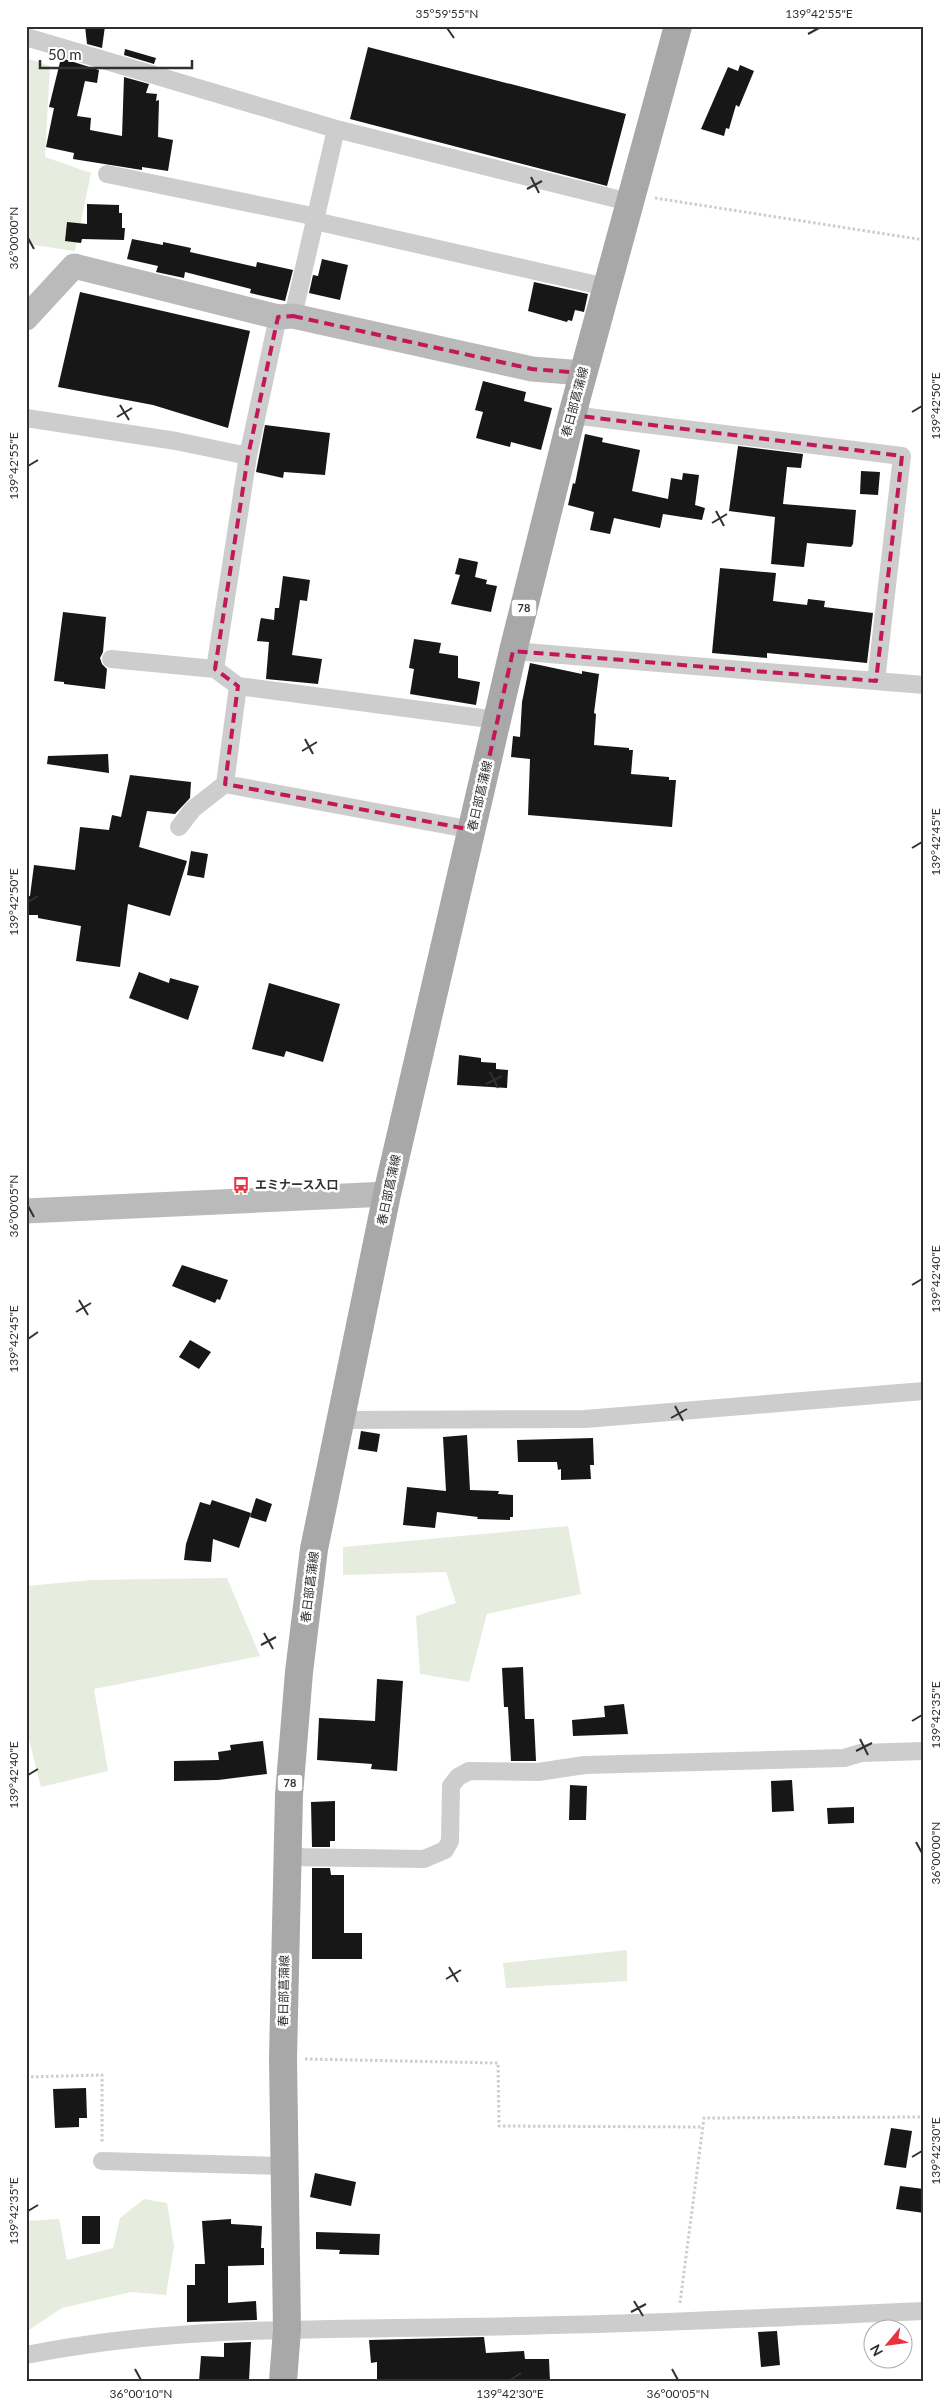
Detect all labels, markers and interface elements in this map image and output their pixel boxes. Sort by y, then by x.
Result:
text: 35°59'55"N [416,6,478,21]
text: 139°42'55"E [785,6,853,21]
scale bar [40,38,192,70]
text: 50 m [48,45,82,63]
text: 36°00'00"N [6,207,21,269]
street label: 春日部菖蒲線 [558,365,591,439]
text: 139°42'50"E [928,372,943,440]
text: 139°42'55"E [6,432,21,500]
road number: 78 [512,600,536,616]
street label: 春日部菖蒲線 [464,759,495,833]
text: 139°42'45"E [928,808,943,876]
text: 139°42'50"E [6,868,21,936]
street label: 春日部菖蒲線 [374,1153,403,1227]
text: 36°00'05"N [6,1175,21,1237]
bus stop icon: エミナース入口 [231,1175,251,1195]
place label: エミナース入口 [255,1177,338,1192]
text: 139°42'40"E [928,1245,943,1313]
text: 139°42'45"E [6,1305,21,1373]
street label: 春日部菖蒲線 [298,1550,321,1624]
text: 139°42'35"E [928,1681,943,1749]
text: 139°42'40"E [6,1741,21,1809]
road number: 78 [278,1775,302,1792]
text: 36°00'00"N [928,1822,943,1884]
street label: 春日部菖蒲線 [275,1955,292,2027]
text: 139°42'30"E [928,2117,943,2185]
text: 139°42'35"E [6,2177,21,2245]
north arrow [862,2320,912,2370]
text: N [866,2342,886,2359]
text: 36°00'10"N [110,2386,172,2401]
text: 139°42'30"E [476,2386,544,2401]
text: 36°00'05"N [647,2386,709,2401]

